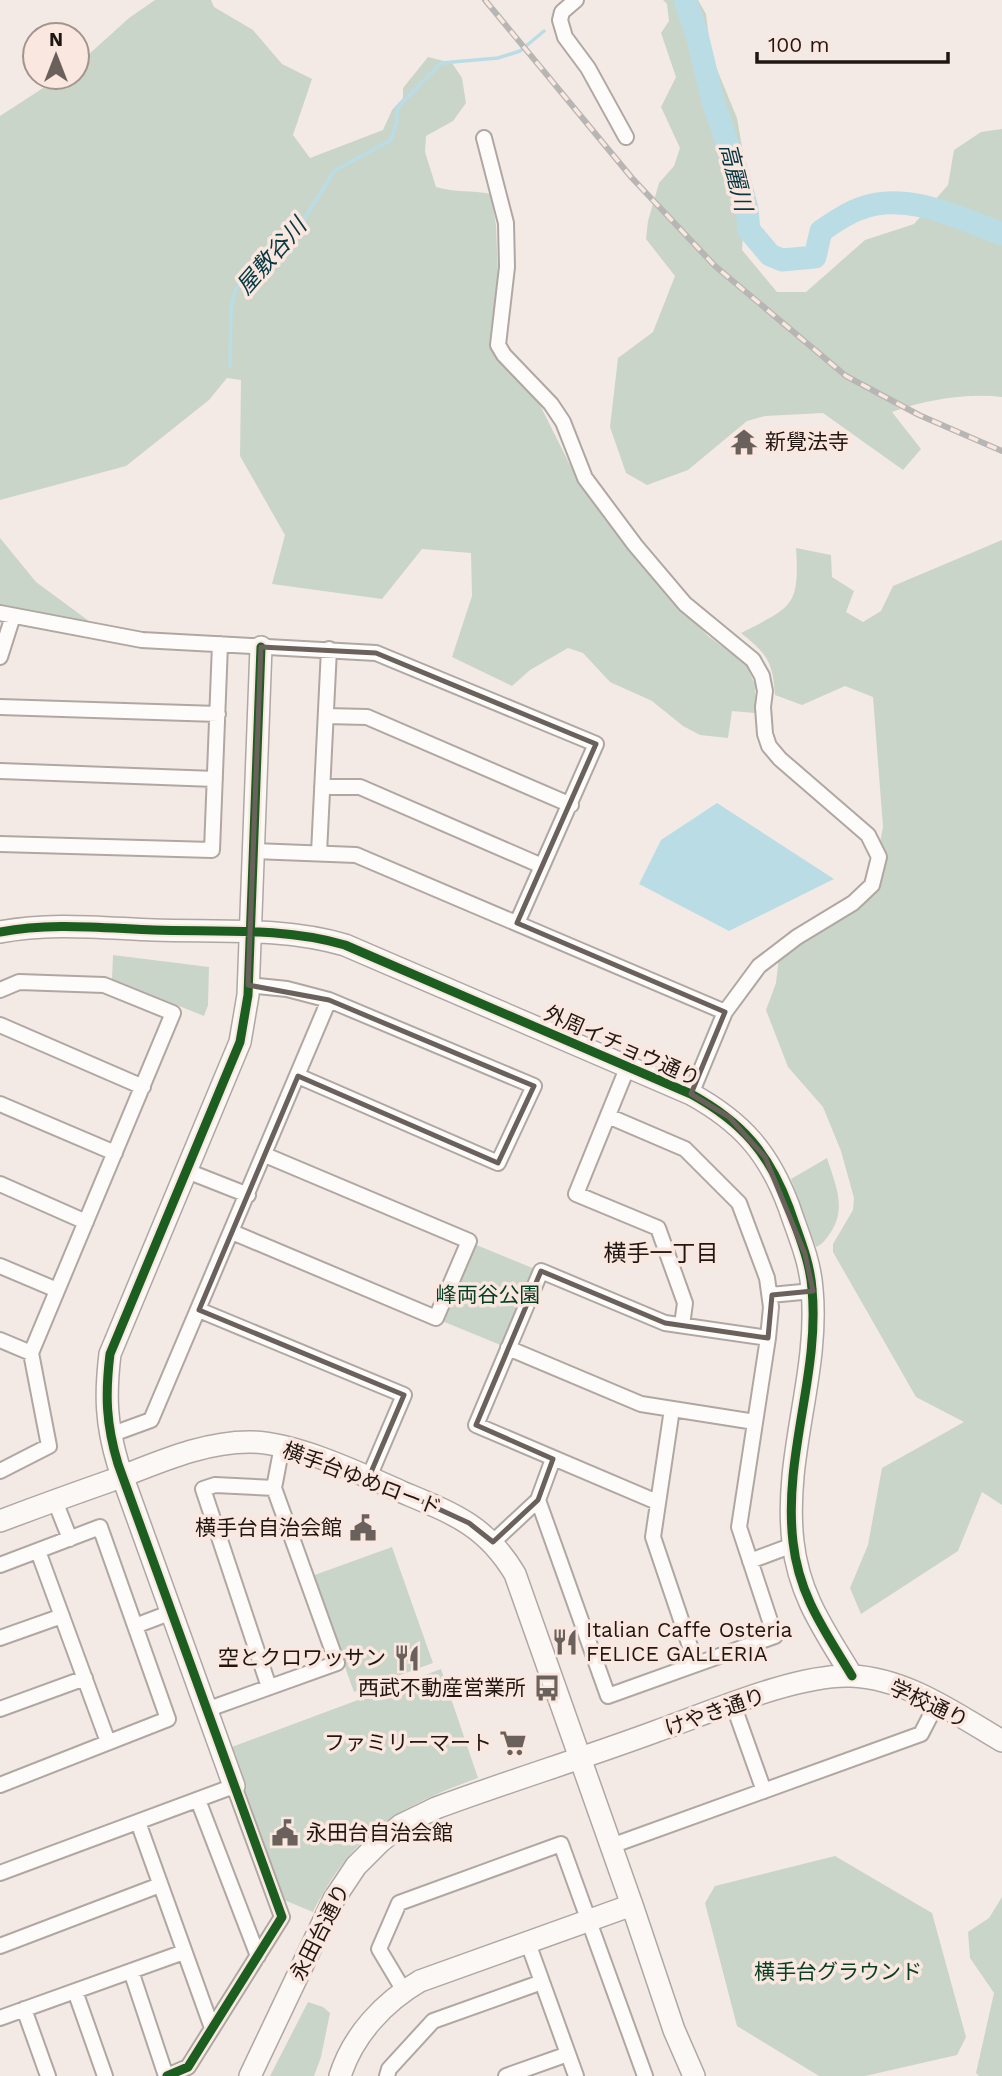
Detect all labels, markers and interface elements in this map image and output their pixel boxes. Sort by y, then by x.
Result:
north arrow [21,21,91,91]
scale bar [757,21,948,65]
text: N [49,28,63,51]
text: 100 m [768,32,830,57]
water label: 高麗川 [714,140,758,217]
water label: 屋敷谷川 [231,210,314,300]
temple icon: 新覺法寺 [729,427,759,457]
place label: 新覺法寺 [765,429,849,454]
street label: 外周イチョウ通り [540,1000,704,1091]
district label: 横手一丁目 [604,1240,719,1267]
park label: 峰両谷公園 [436,1282,541,1307]
street label: 横手台ゆめロード [279,1437,445,1520]
public building icon: 横手台自治会館 [348,1513,378,1543]
place label: 横手台自治会館 [195,1515,342,1540]
place label: Italian Caffe Osteria FELICE GALLERIA [586,1617,792,1666]
restaurant icon: Italian Caffe Osteria FELICE GALLERIA [550,1627,580,1657]
restaurant icon: 空とクロワッサン [392,1643,422,1673]
place label: 空とクロワッサン [218,1645,386,1670]
bus stop icon: 西武不動産営業所 [532,1673,562,1703]
street label: 学校通り [886,1674,973,1733]
place label: 西武不動産営業所 [358,1675,526,1700]
street label: けやき通り [661,1683,769,1740]
supermarket icon: ファミリーマート [498,1728,528,1758]
place label: ファミリーマート [324,1730,492,1755]
public building icon: 永田台自治会館 [270,1818,300,1848]
place label: 永田台自治会館 [306,1820,453,1845]
street label: 永田台通り [285,1879,355,1984]
park label: 横手台グラウンド [754,1959,922,1984]

